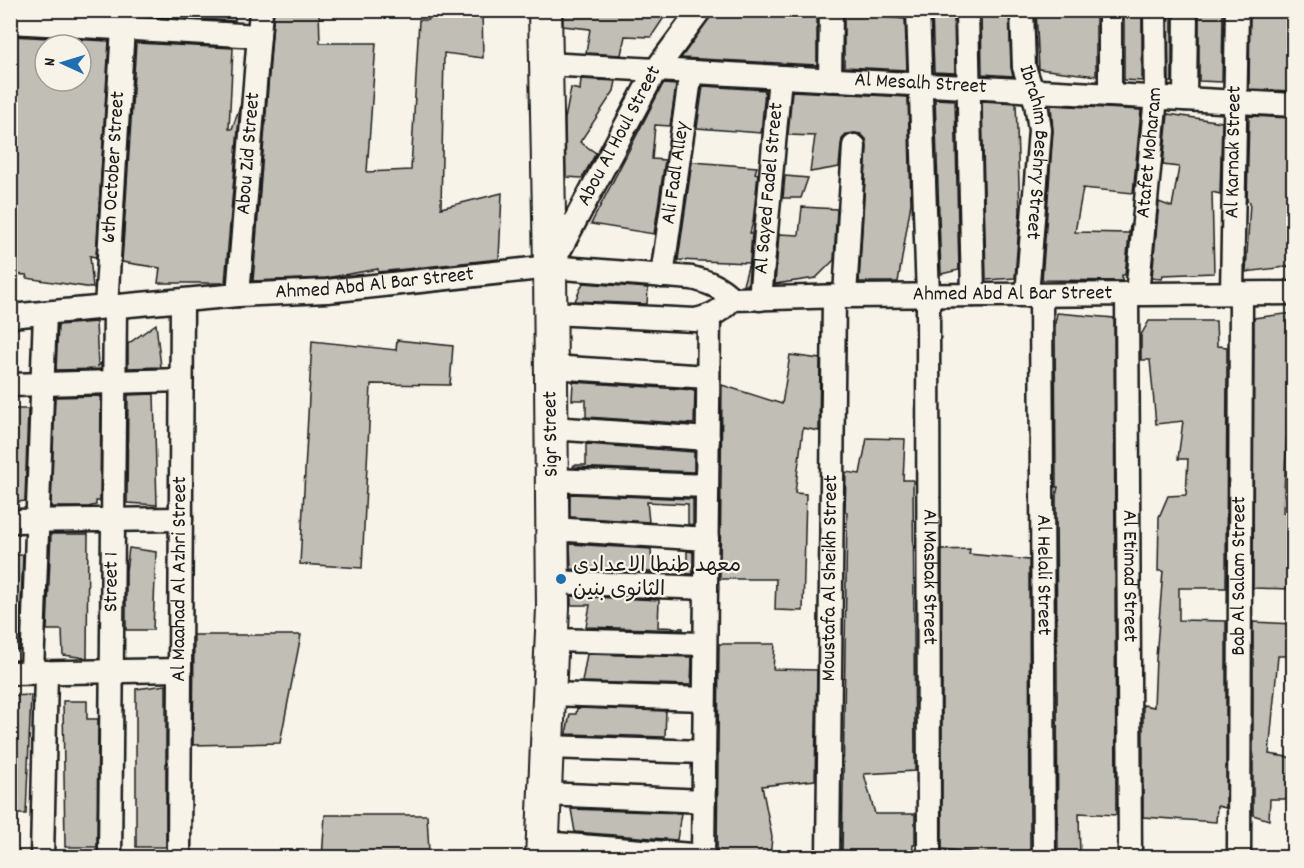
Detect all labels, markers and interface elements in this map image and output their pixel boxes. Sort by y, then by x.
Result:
north arrow [33,33,93,93]
text: N [39,57,62,67]
street label: Abou Al Houl Street [570,61,670,212]
street label: Ibrahim Beshry Street [1009,61,1055,241]
street label: Al Mesalh Street [854,66,987,103]
street label: Al Karnak Street [1218,85,1251,219]
street label: Atafet Moharam [1129,87,1171,220]
street label: 6th October Street [95,90,134,244]
street label: Abou Zid Street [230,91,269,216]
street label: Al Sayed Fadel Street [747,101,793,275]
street label: Ali Fadl Alley [655,119,699,226]
street label: Ahmed Abd Al Bar Street [275,260,476,308]
street label: Ahmed Abd Al Bar Street [913,279,1112,311]
street label: Sigr Street [536,391,568,477]
street label: Moustafa Al Sheikh Street [815,474,847,681]
street label: Al Maahad Al Azhri Street [165,476,196,682]
street label: Bab Al Salam Street [1225,496,1255,656]
street label: Al Masbak Street [913,509,944,645]
street label: Al Etimad Street [1113,510,1144,643]
street label: Al Helali Street [1027,514,1058,636]
street label: Street 1 [97,552,128,612]
place label: معهد طنطا الاعدادى الثانوى بنين [573,552,741,606]
marker: معهد طنطا الاعدادى الثانوى بنين [554,572,568,586]

